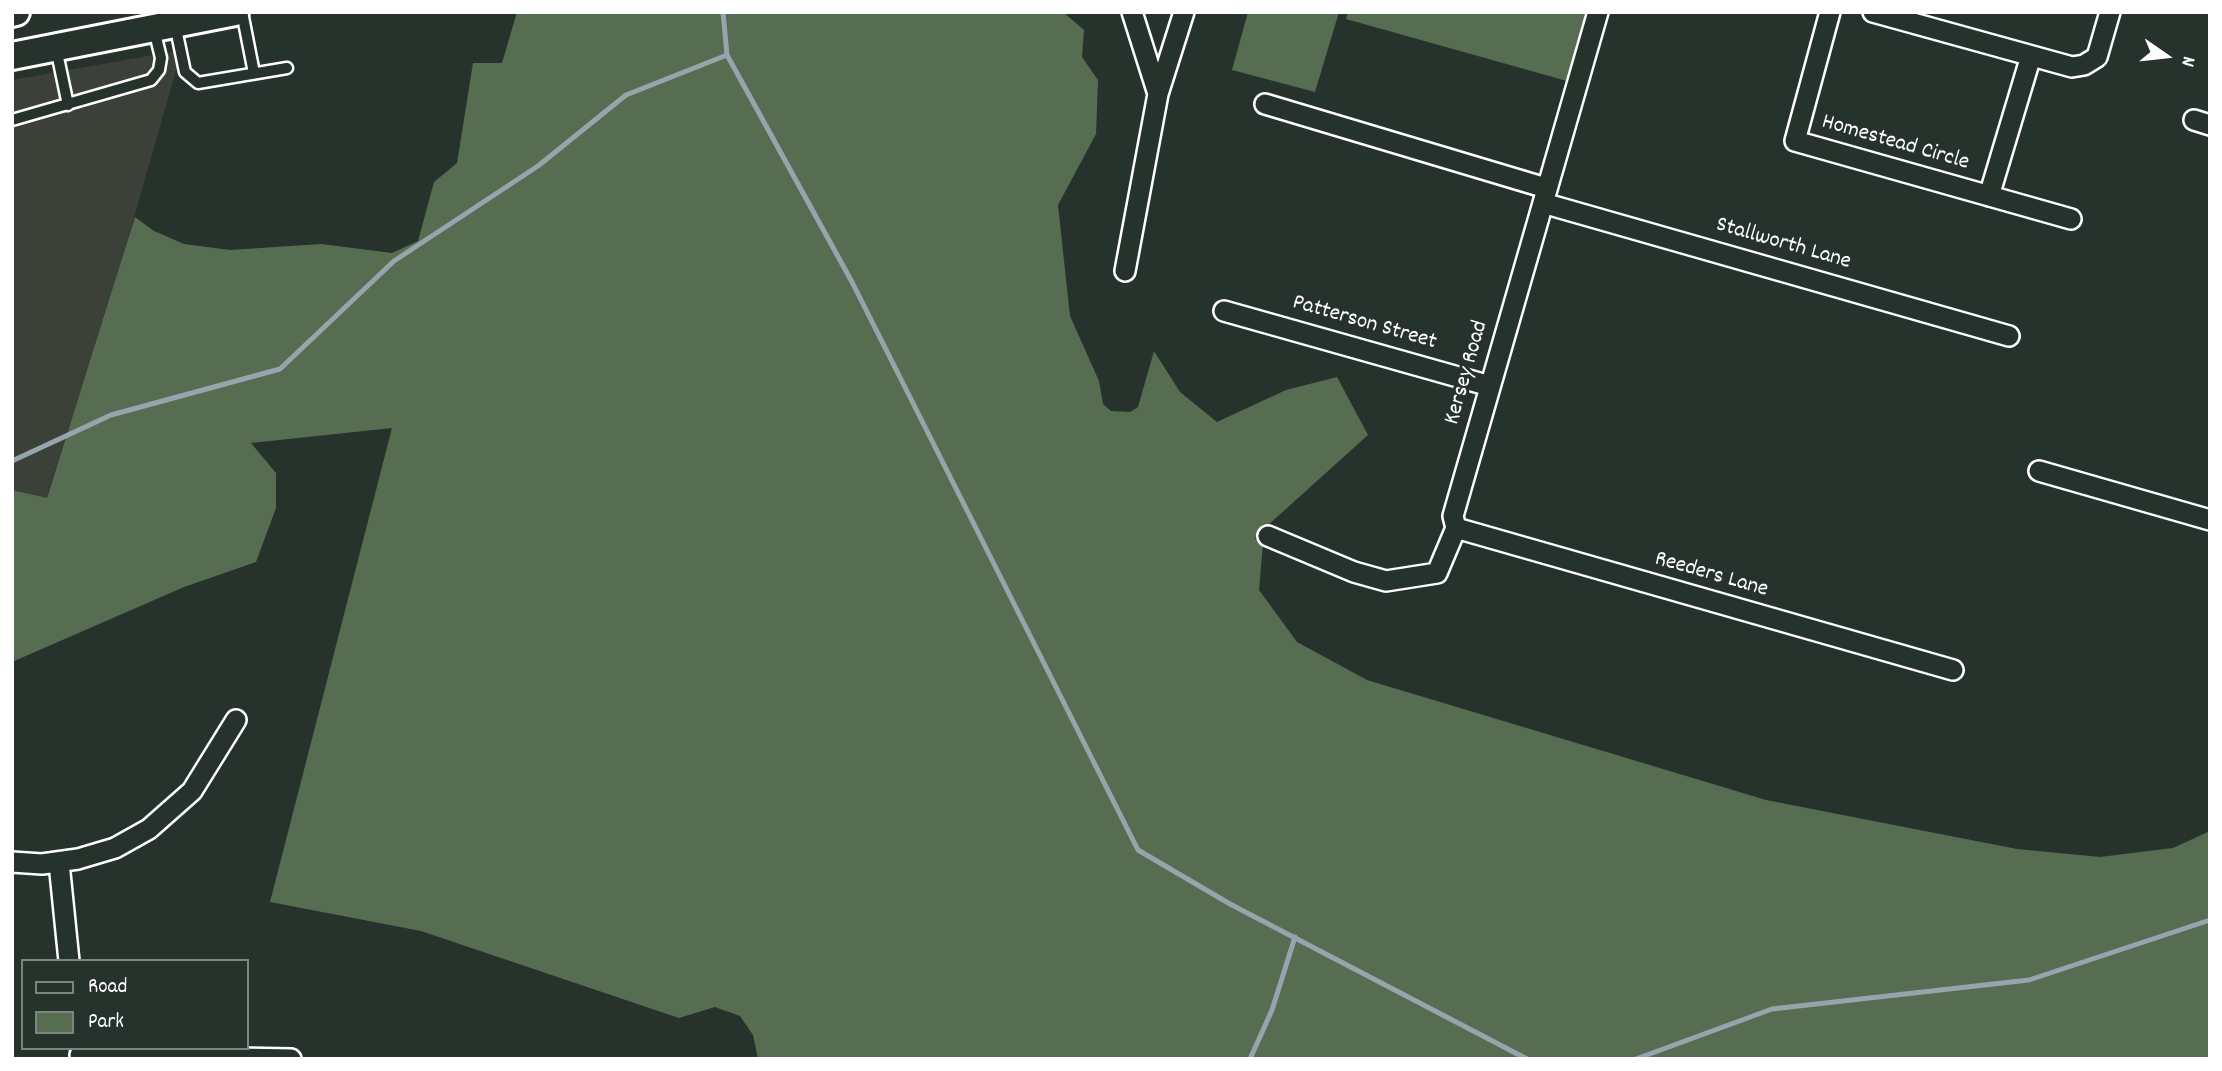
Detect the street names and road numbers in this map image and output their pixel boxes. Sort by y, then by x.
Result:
street label: Homestead Circle [1818,110,1972,178]
street label: Stallworth Lane [1712,213,1854,277]
street label: Patterson Street [1289,290,1439,358]
street label: Kersey Road [1440,318,1496,428]
street label: Reeders Lane [1651,547,1771,605]

